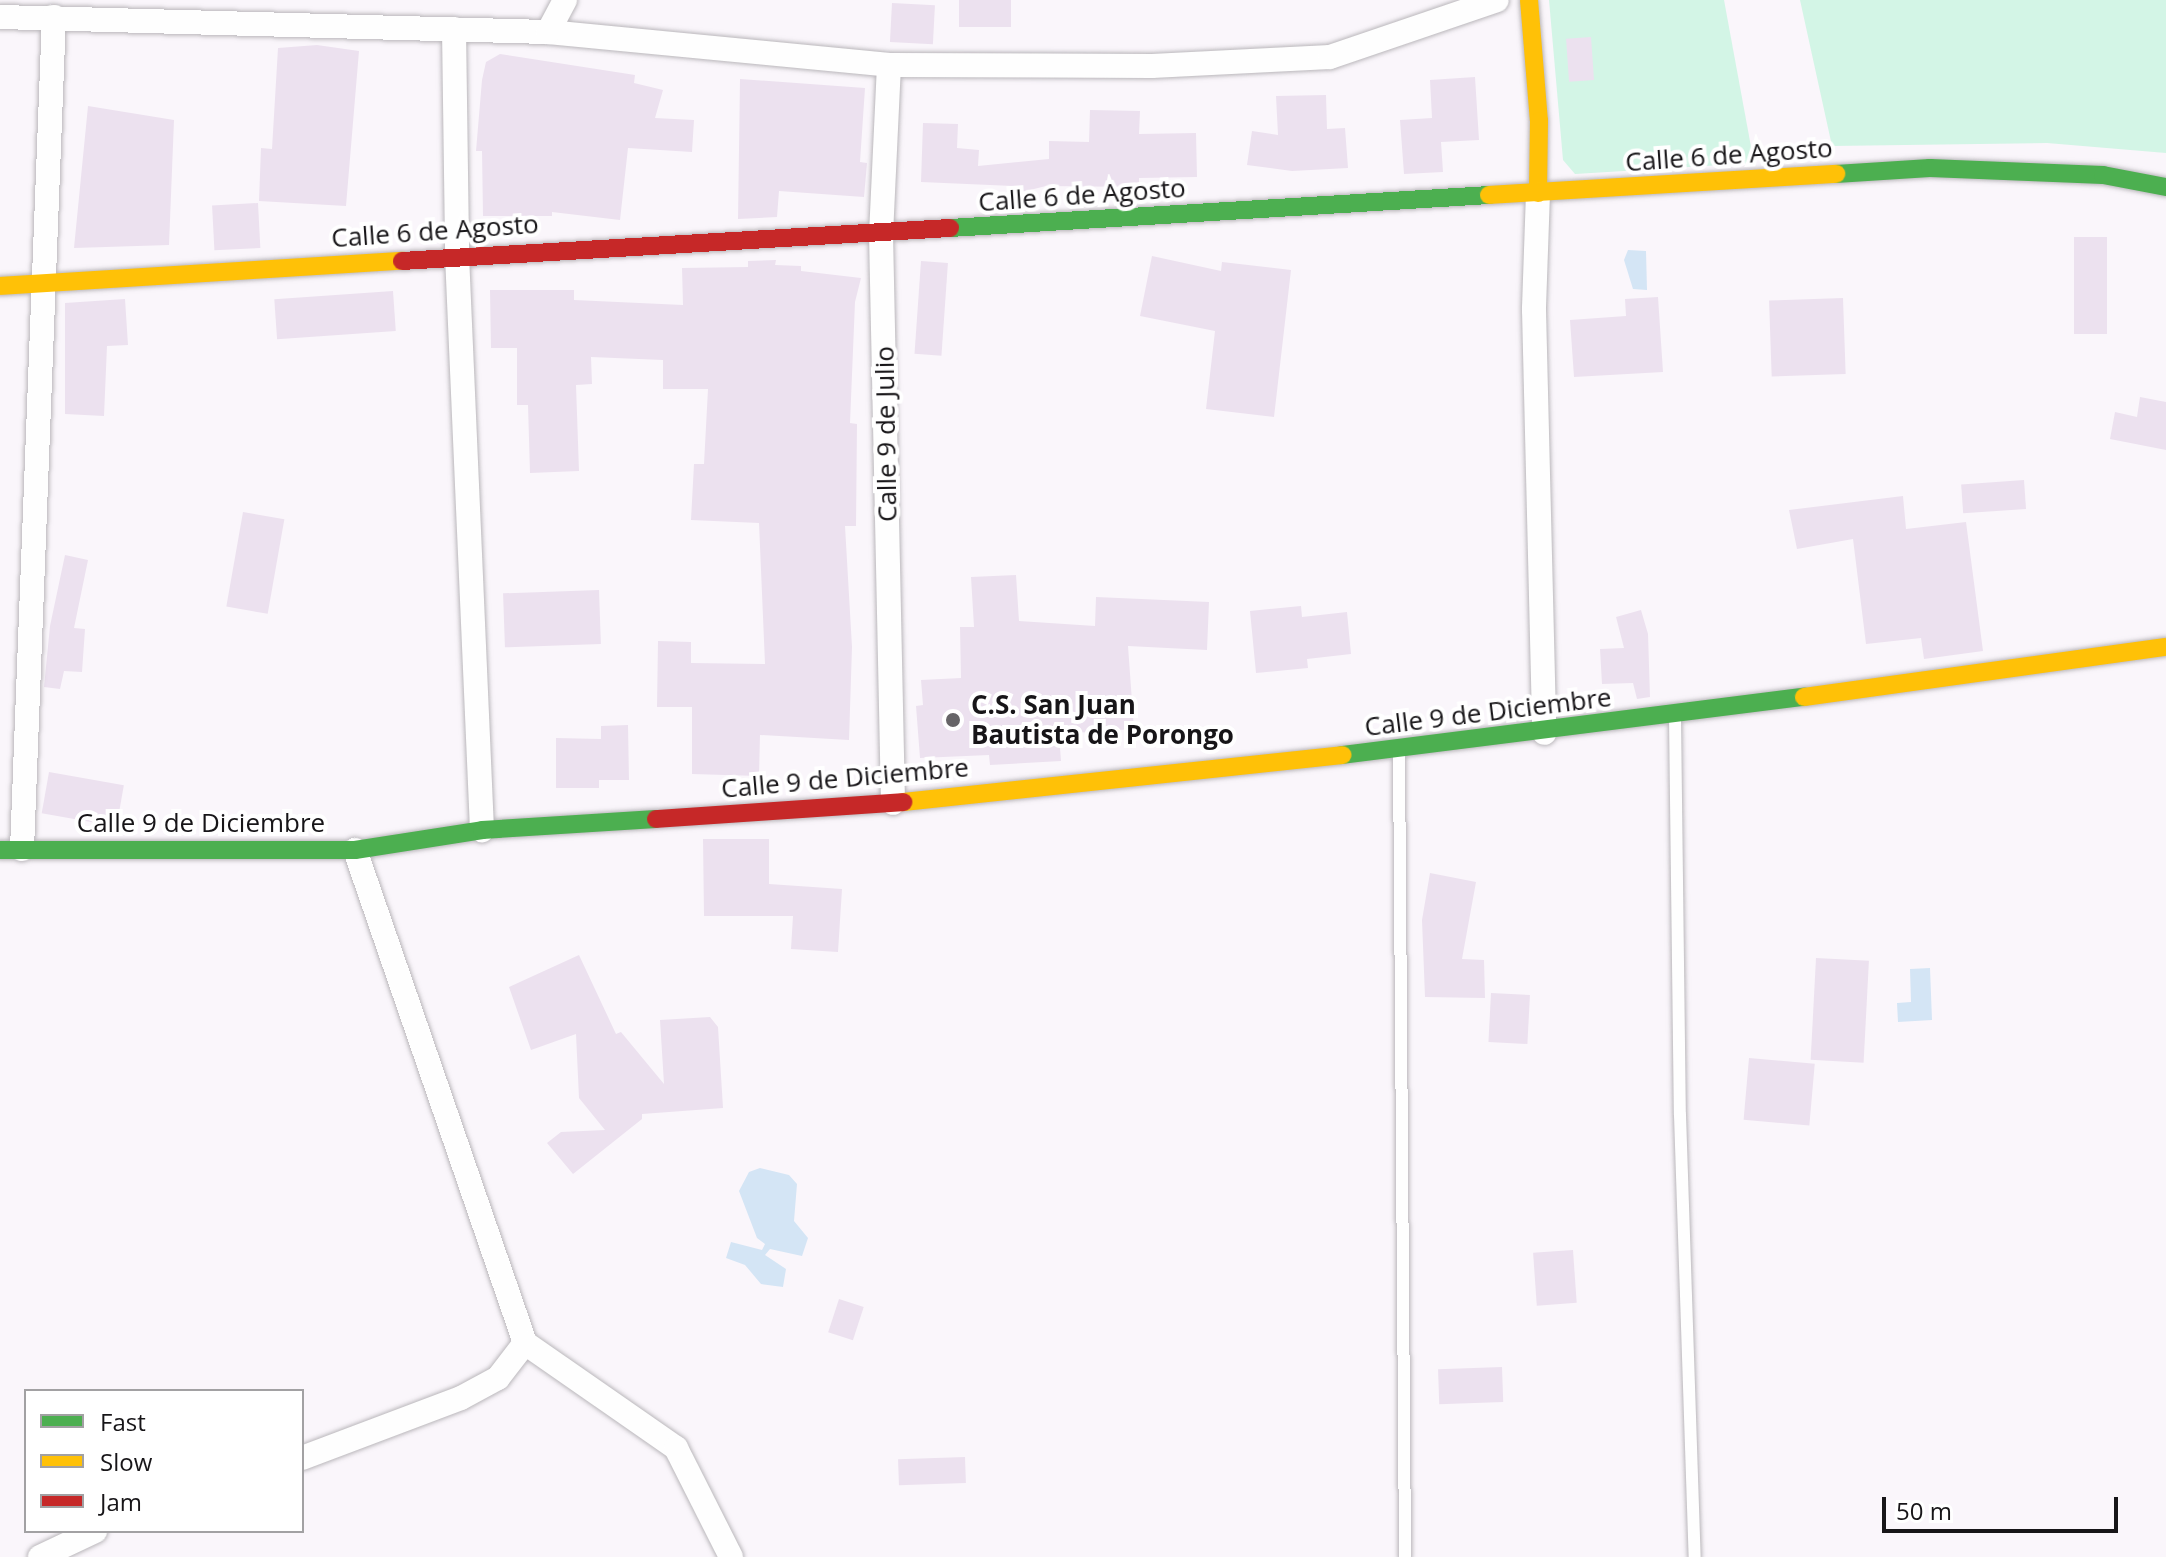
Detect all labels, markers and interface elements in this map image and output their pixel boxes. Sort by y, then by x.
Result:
street label: Calle 6 de Agosto [1624,132,1834,178]
street label: Calle 6 de Agosto [977,172,1187,218]
street label: Calle 6 de Agosto [330,208,540,254]
street label: Calle 9 de Julio [869,346,903,522]
street label: Calle 9 de Diciembre [1363,681,1613,743]
place label: C.S. San Juan Bautista de Porongo [971,689,1234,750]
marker: C.S. San Juan Bautista de Porongo [942,709,964,731]
street label: Calle 9 de Diciembre [720,752,970,804]
street label: Calle 9 de Diciembre [77,807,325,839]
legend [24,1389,304,1533]
text: Fast [100,1405,146,1438]
text: Slow [100,1445,152,1478]
scale bar [1886,1481,2122,1531]
text: Jam [100,1485,142,1518]
text: 50 m [1896,1494,1952,1527]

